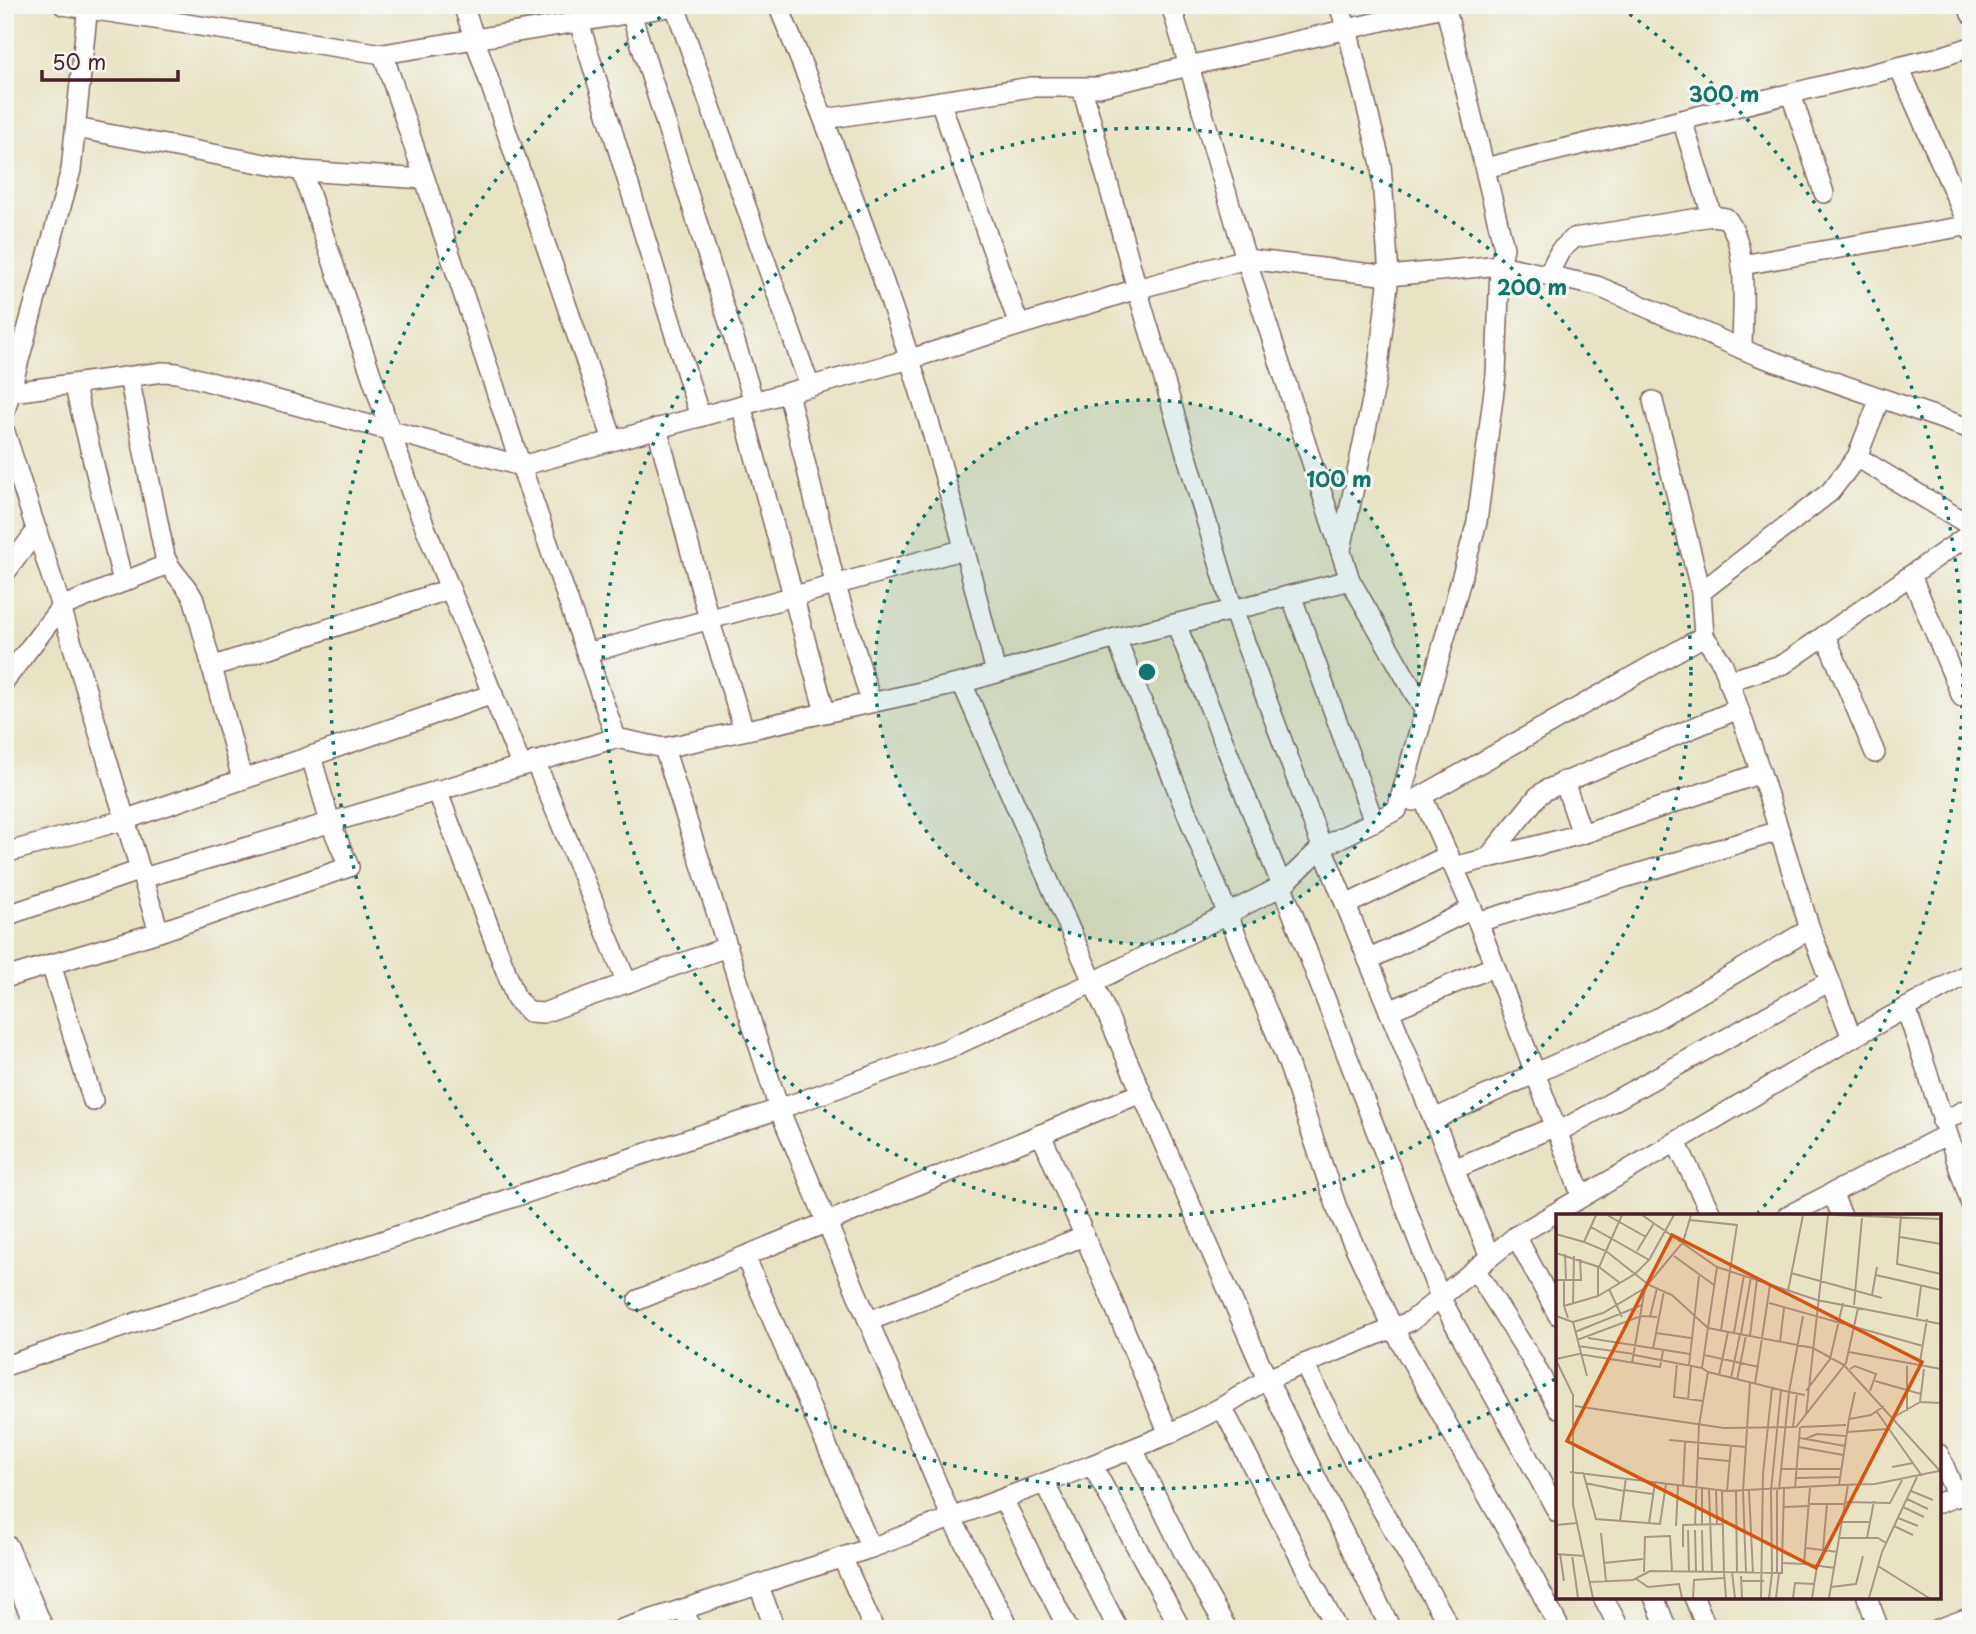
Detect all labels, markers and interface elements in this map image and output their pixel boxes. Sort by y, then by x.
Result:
scale bar [42,38,178,82]
text: 50 m [52,45,106,77]
text: 300 m [1689,77,1759,109]
text: 200 m [1497,270,1567,302]
text: 100 m [1306,462,1372,494]
centre of rings [1135,660,1159,684]
inset map [1556,1214,1941,1599]

